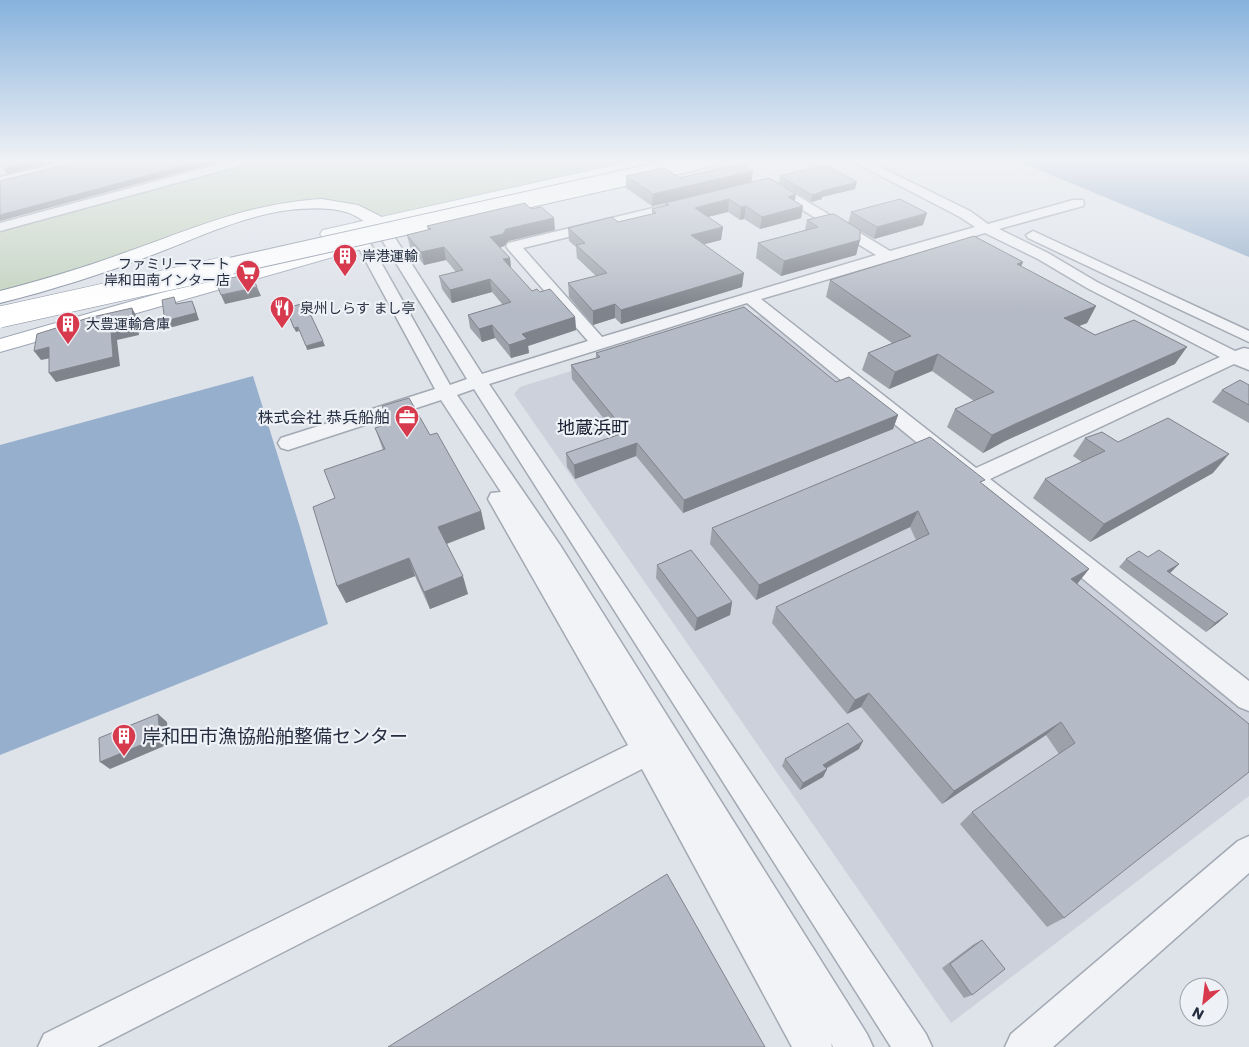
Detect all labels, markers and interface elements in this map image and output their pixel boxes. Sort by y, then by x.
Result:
building icon: 岸港運輸 [332,243,358,277]
place label: 岸港運輸 [362,246,418,266]
place label: ファミリーマート 岸和田南インター店 [104,254,230,290]
supermarket icon: ファミリーマート 岸和田南インター店 [235,259,261,293]
restaurant icon: 泉州しらす まし亭 [269,295,295,329]
place label: 泉州しらす まし亭 [300,298,415,318]
building icon: 大豊運輸倉庫 [55,311,81,345]
place label: 大豊運輸倉庫 [86,314,170,334]
office icon: 株式会社 恭兵船舶 [394,404,420,438]
place label: 株式会社 恭兵船舶 [258,406,390,429]
district label: 地蔵浜町 [557,415,629,440]
building icon: 岸和田市漁協船舶整備センター [111,723,137,757]
place label: 岸和田市漁協船舶整備センター [142,723,408,750]
north arrow [1179,977,1229,1027]
text: N [1189,1002,1207,1025]

